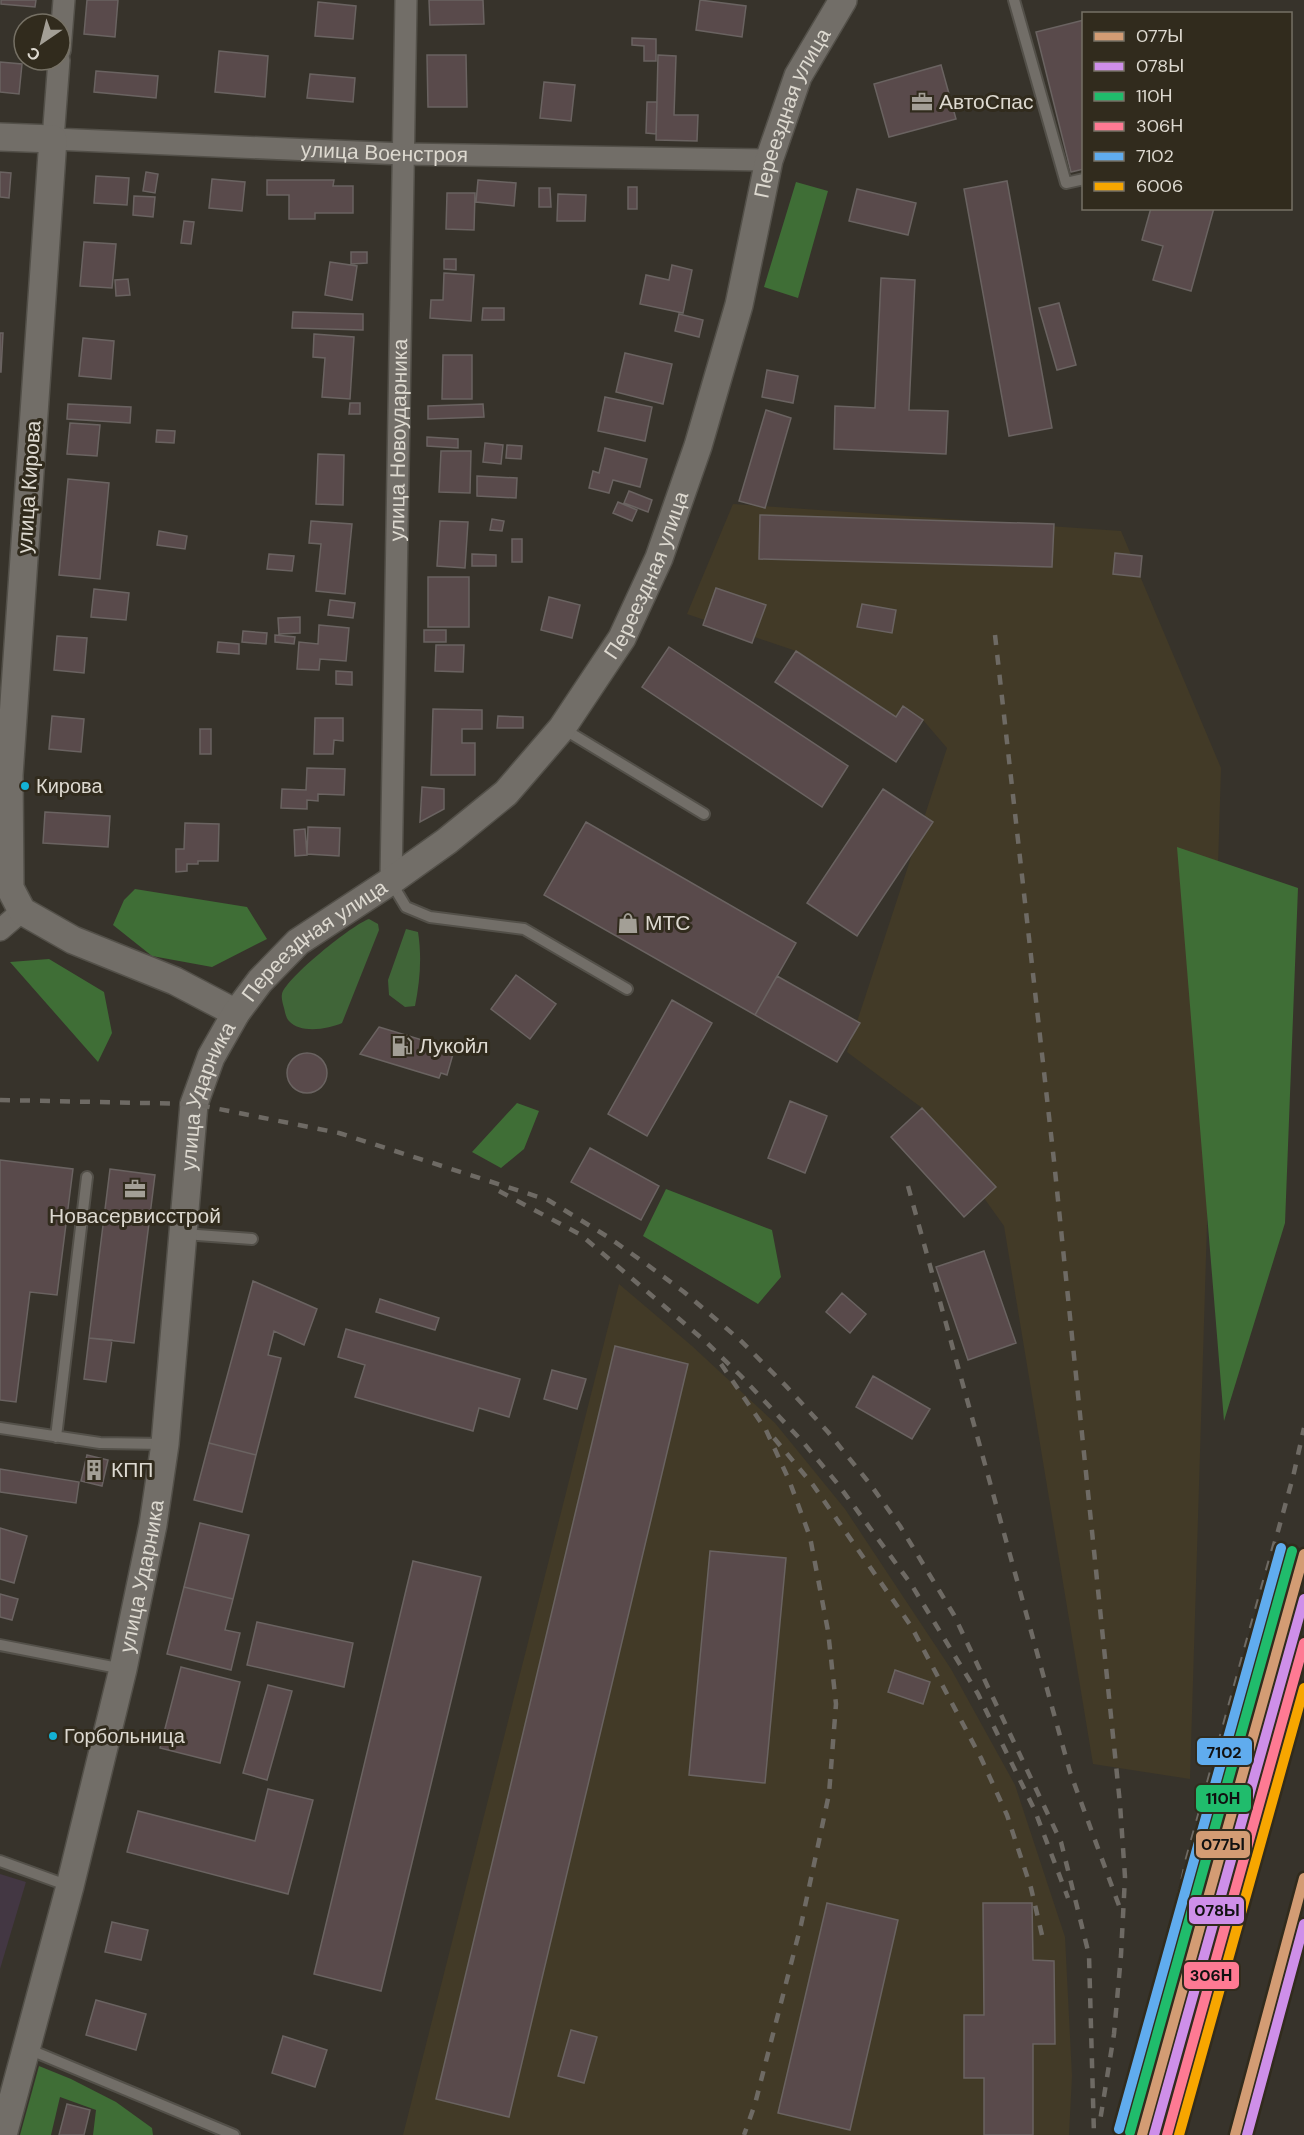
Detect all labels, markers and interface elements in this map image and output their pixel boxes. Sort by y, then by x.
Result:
north arrow [12,12,72,72]
legend [1082,12,1292,210]
street label: Переездная улица [747,23,837,201]
text: 077Ы [1136,24,1183,48]
text: С [23,42,44,66]
text: 078Ы [1136,54,1184,78]
text: 110Н [1136,84,1173,108]
place label: АвтоСпас [939,88,1033,116]
office icon: АвтоСпас [910,90,934,114]
text: 306Н [1136,114,1183,138]
street label: улица Военстроя [300,136,468,169]
text: 7102 [1136,144,1174,168]
text: 6006 [1136,174,1183,198]
street label: улица Новоударника [383,338,414,542]
street label: улица Кирова [10,419,48,554]
street label: Переездная улица [598,487,695,665]
place label: Кирова [36,773,103,799]
marker: Кирова [19,780,31,792]
street label: Переездная улица [235,873,393,1007]
place label: МТС [645,909,691,937]
shop icon: МТС [616,911,640,935]
street label: улица Ударника [174,1017,242,1172]
place label: Лукойл [419,1032,489,1060]
fuel station icon: Лукойл [390,1034,414,1058]
office icon: Новасервисстрой [123,1177,147,1201]
place label: Новасервисстрой [49,1202,221,1230]
place label: КПП [111,1456,153,1484]
building icon: КПП [82,1458,106,1482]
street label: улица Ударника [113,1498,171,1655]
place label: Горбольница [64,1723,186,1749]
marker: Горбольница [47,1730,59,1742]
line badge: 7102 [1196,1737,1253,1766]
text: 7102 [1206,1742,1242,1763]
line badge: 110Н [1195,1784,1252,1813]
text: 110Н [1206,1788,1240,1809]
line badge: 077Ы [1195,1830,1251,1859]
text: 077Ы [1201,1834,1245,1855]
line badge: 078Ы [1188,1896,1245,1925]
text: 078Ы [1194,1900,1240,1921]
line badge: 306Н [1183,1961,1240,1990]
text: 306Н [1190,1965,1232,1986]

